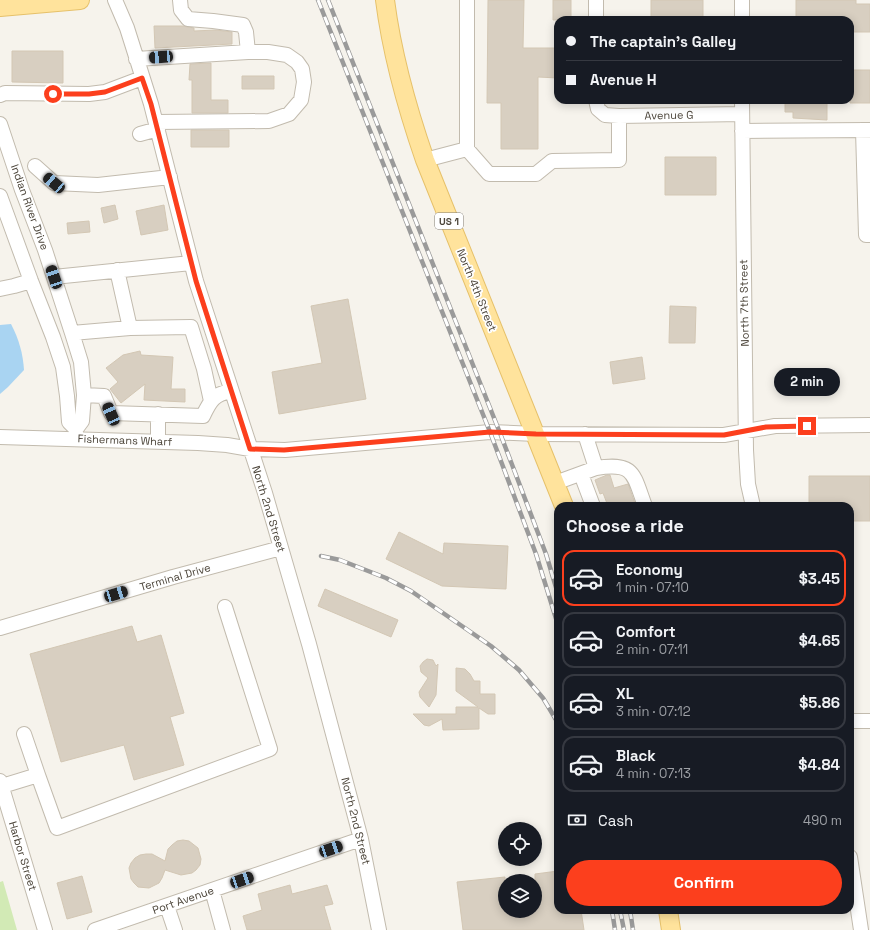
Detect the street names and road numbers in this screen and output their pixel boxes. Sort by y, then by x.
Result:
street label: Avenue G [644,108,694,122]
street label: Indian River Drive [8,162,52,252]
road number: US 1 [435,213,463,229]
street label: North 4th Street [454,247,500,333]
street label: North 7th Street [736,259,752,347]
street label: Fishermans Wharf [77,431,173,449]
street label: North 2nd Street [249,464,289,554]
street label: Terminal Drive [138,560,212,594]
street label: North 2nd Street [338,776,374,866]
street label: Harbor Street [6,819,40,893]
street label: Port Avenue [150,883,216,917]

